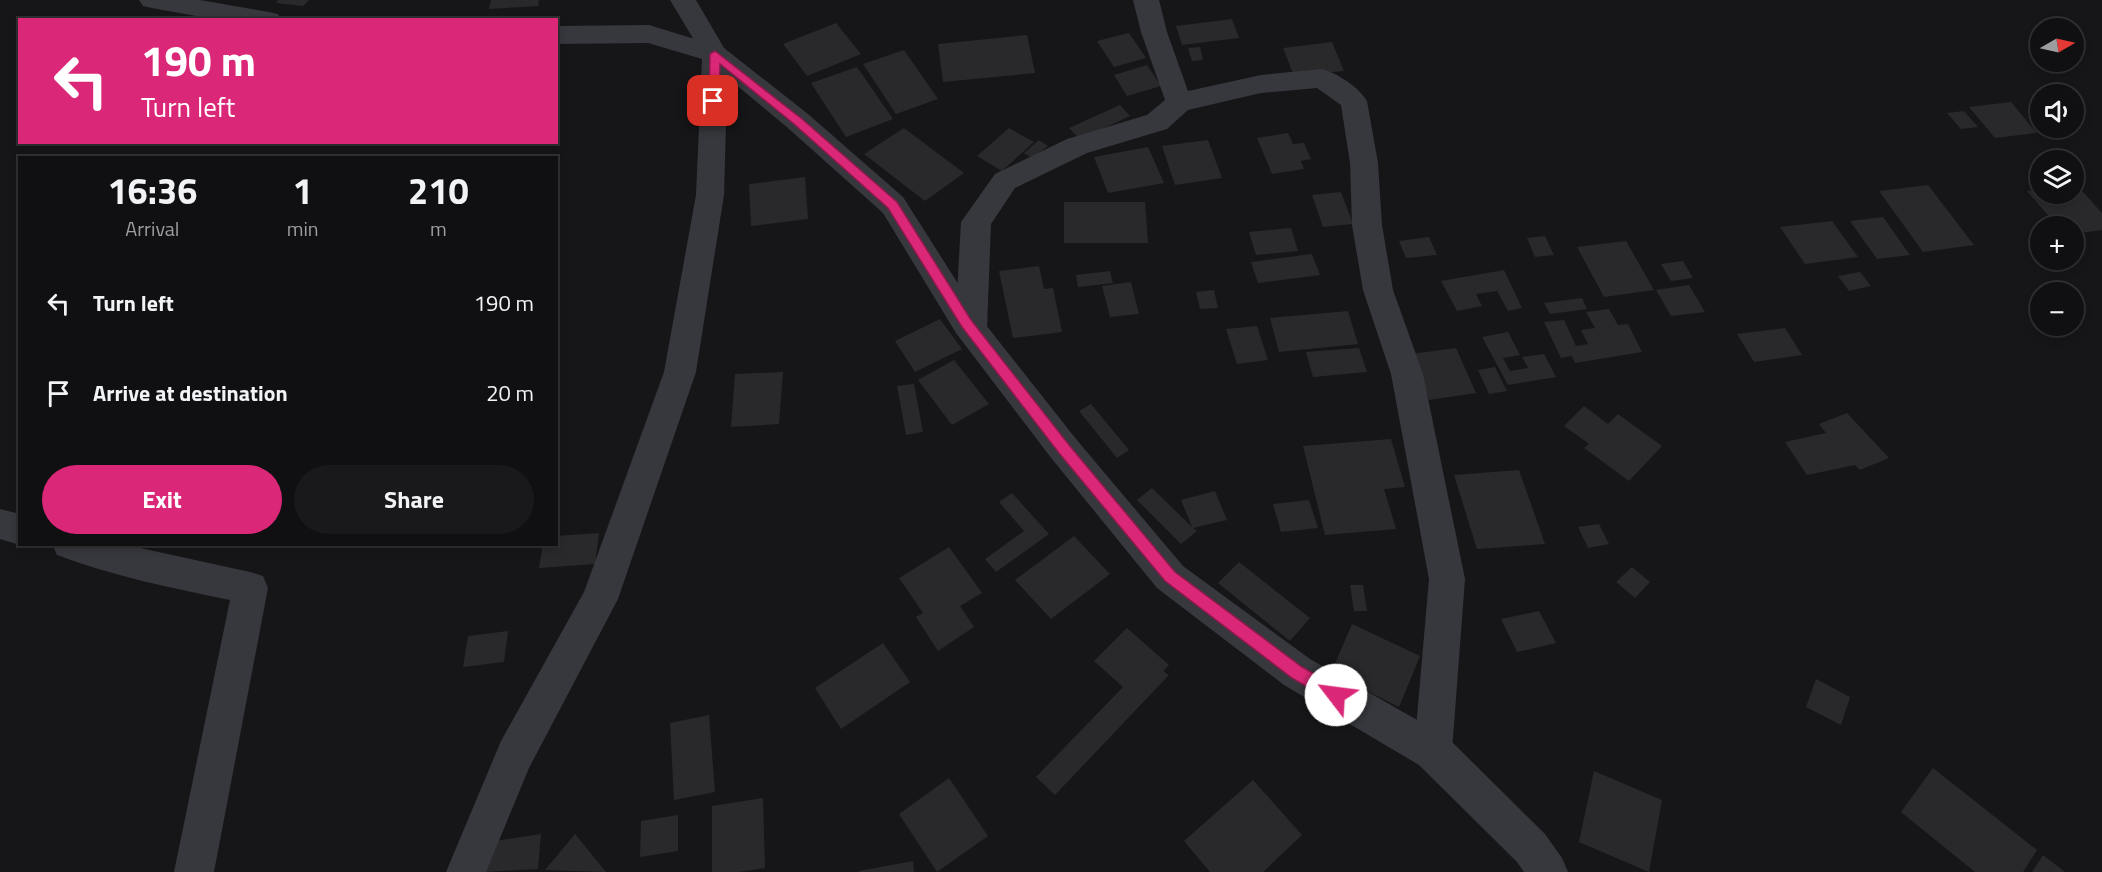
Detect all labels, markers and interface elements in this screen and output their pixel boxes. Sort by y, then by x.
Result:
north arrow [2030,18,2084,72]
map controls [2030,18,2084,336]
text: 190 m [141,28,256,92]
icon: left [42,42,120,120]
pin [687,75,738,126]
icon: arrive [696,84,729,117]
button: sound [2030,84,2084,138]
text: Turn left [141,86,235,127]
button: layers [2030,150,2084,204]
text: 16:36 [107,163,197,218]
text: 1 [293,163,313,218]
text: 210 [408,163,469,218]
text: Arrival [125,213,180,244]
text: min [287,213,319,244]
text: m [430,213,447,244]
button: + [2030,216,2084,270]
button: − [2030,282,2084,336]
text: Turn left [93,286,174,320]
text: 190 m [474,286,534,320]
icon: left [42,287,75,320]
text: Arrive at destination [93,376,288,410]
text: 20 m [486,376,534,410]
icon: arrive [42,377,75,410]
button: Exit [42,465,282,534]
button: Share [294,465,534,534]
position arrow [1304,663,1368,727]

